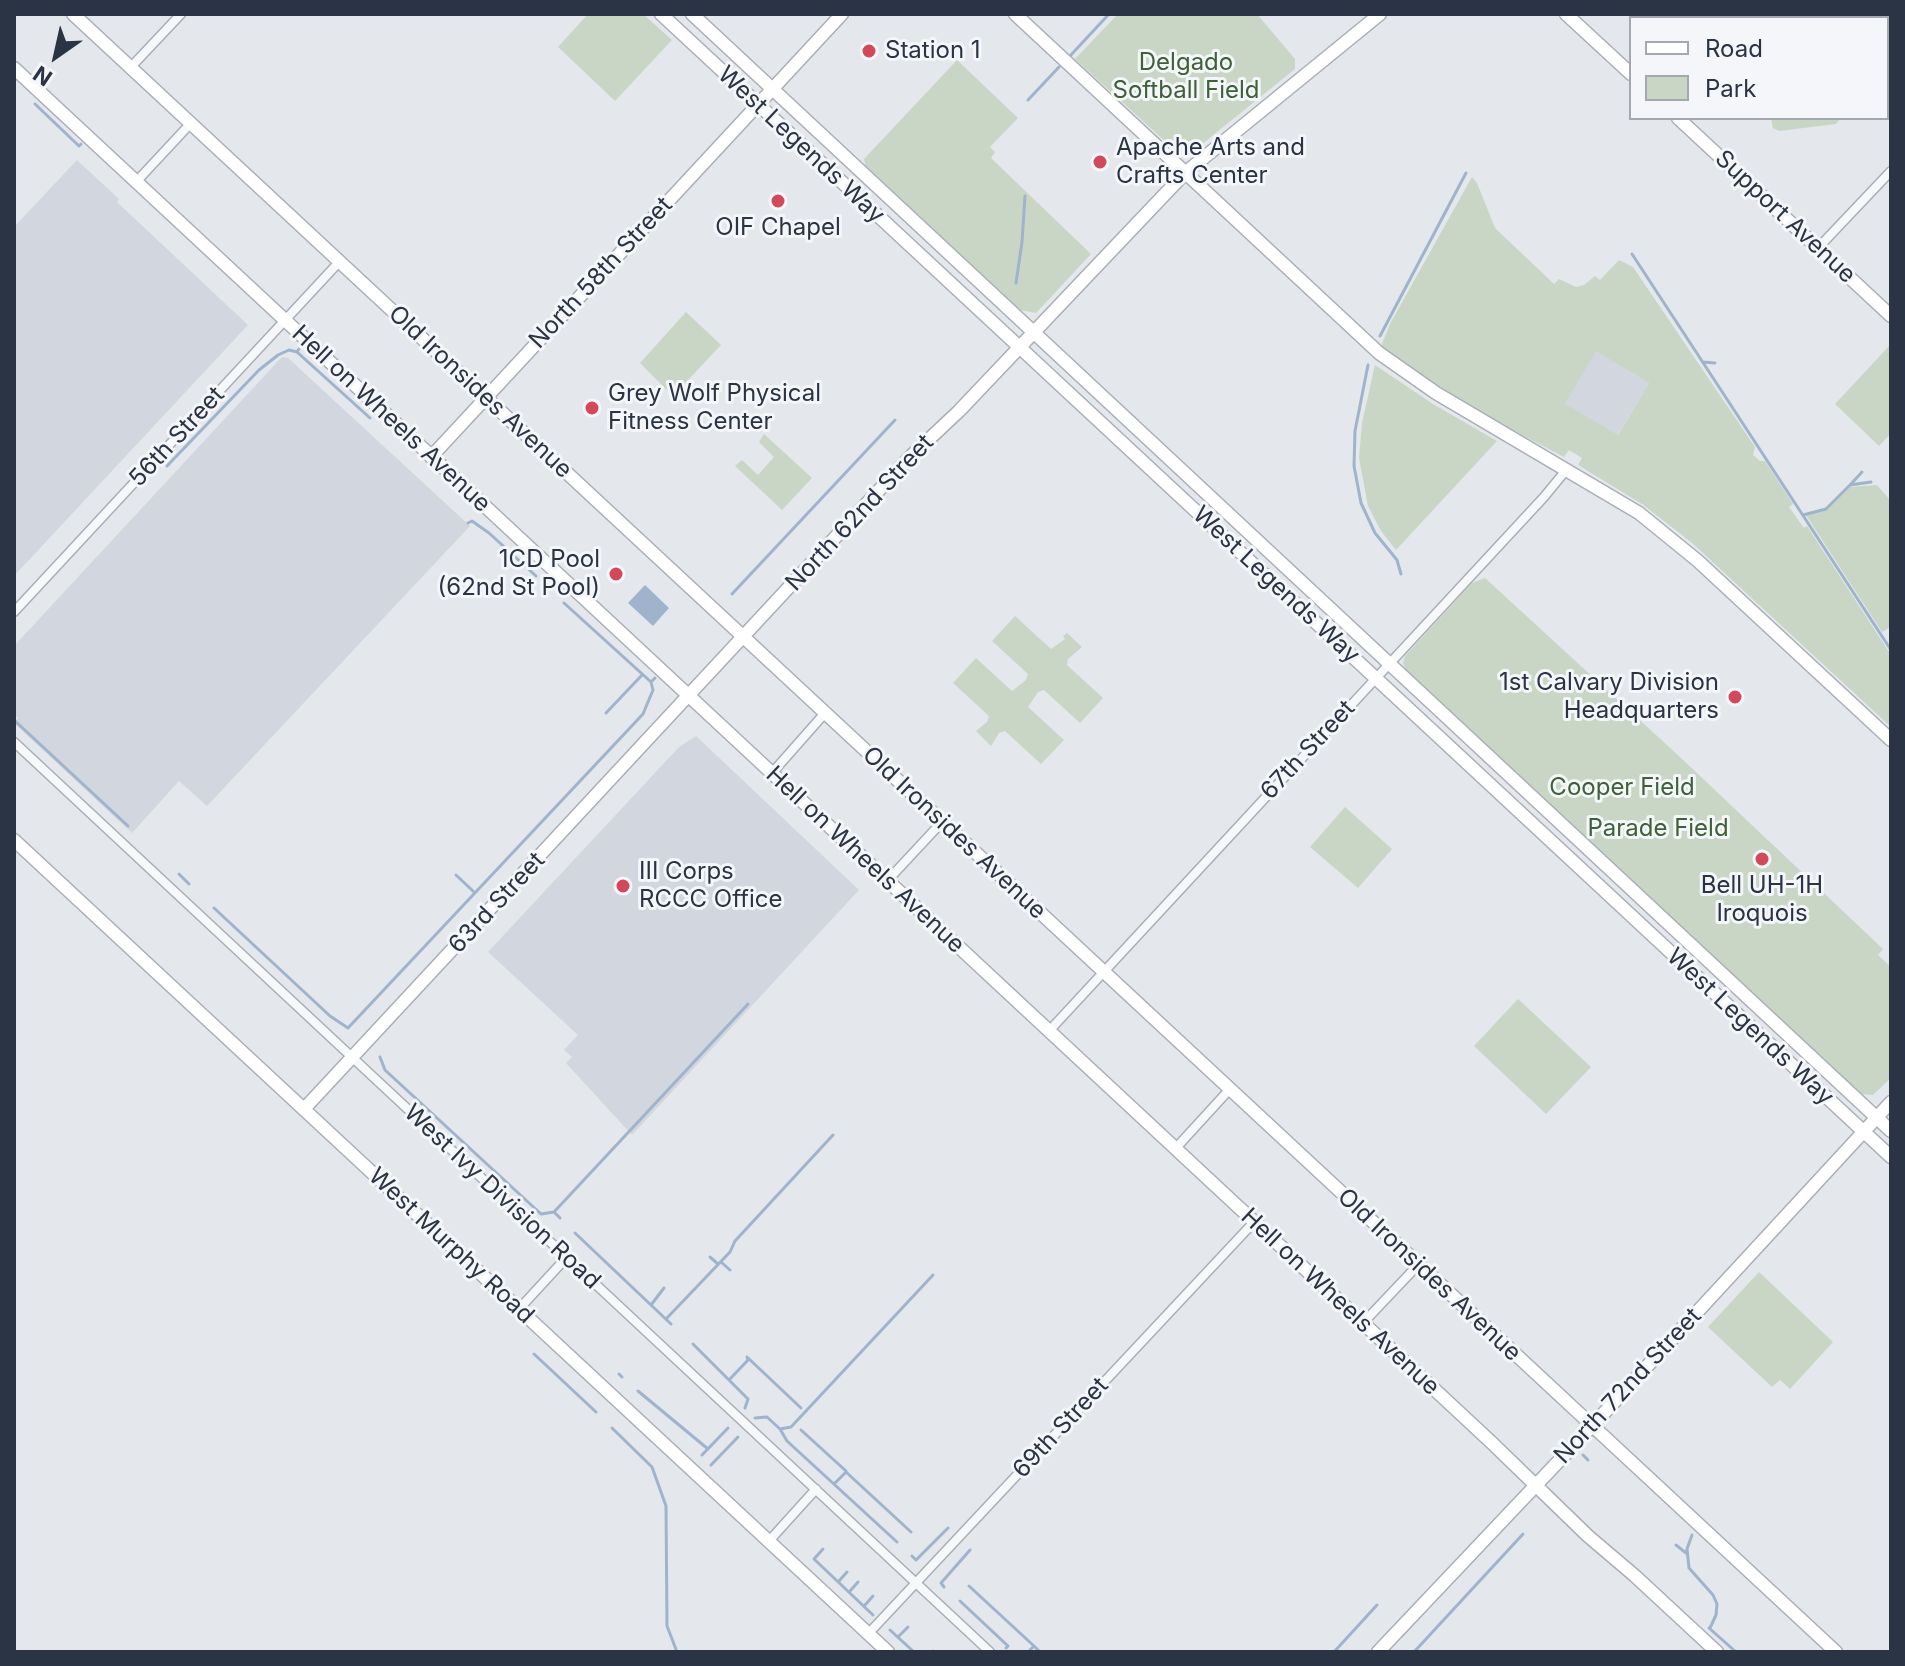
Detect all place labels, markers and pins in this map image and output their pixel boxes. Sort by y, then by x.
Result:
place label: Station 1 [885,37,981,65]
marker: Station 1 [860,42,878,60]
place label: Apache Arts and Crafts Center [1116,134,1305,190]
marker: Apache Arts and Crafts Center [1091,153,1109,171]
marker: OIF Chapel [769,192,787,210]
place label: OIF Chapel [715,214,841,242]
place label: Grey Wolf Physical Fitness Center [608,380,821,436]
marker: Grey Wolf Physical Fitness Center [583,399,601,417]
place label: 1CD Pool (62nd St Pool) [438,546,600,602]
marker: 1CD Pool (62nd St Pool) [607,565,625,583]
place label: 1st Calvary Division Headquarters [1499,669,1719,725]
marker: 1st Calvary Division Headquarters [1726,688,1744,706]
marker: Bell UH-1H Iroquois [1753,850,1771,868]
place label: III Corps RCCC Office [639,858,782,914]
place label: Bell UH-1H Iroquois [1701,872,1823,928]
marker: III Corps RCCC Office [614,877,632,895]

